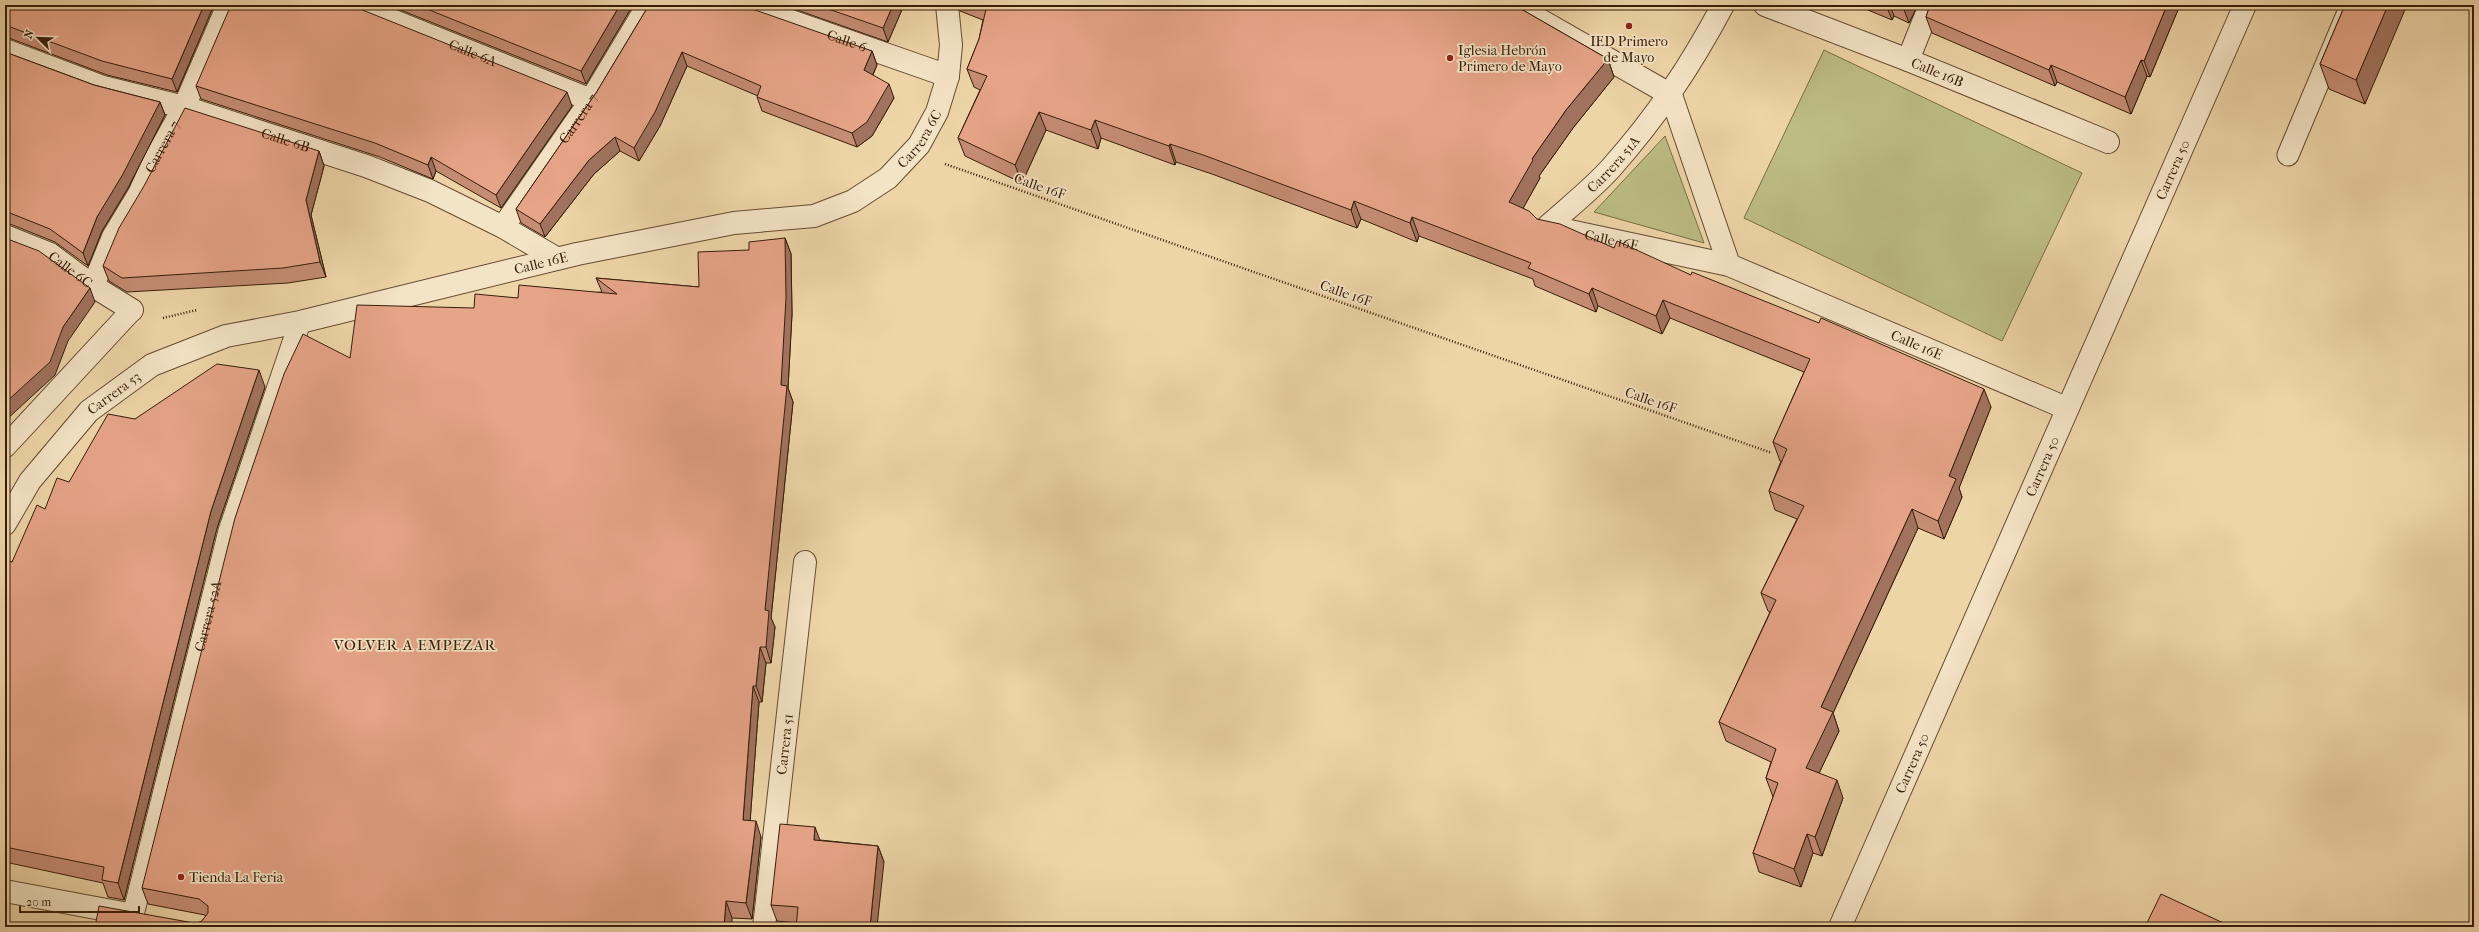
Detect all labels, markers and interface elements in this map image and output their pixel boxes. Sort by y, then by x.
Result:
north arrow [18,18,58,58]
marker: IED Primero de Mayo [1624,21,1634,31]
street label: Calle 6 [825,26,869,56]
text: N [22,27,37,41]
place label: IED Primero de Mayo [1590,33,1668,66]
street label: Calle 6A [446,36,500,71]
place label: Iglesia Hebrón Primero de Mayo [1458,42,1562,75]
marker: Iglesia Hebrón Primero de Mayo [1445,53,1455,63]
street label: Calle 16B [1908,54,1966,91]
street label: Carrera 7 [555,91,602,147]
street label: Carrera 6C [894,107,946,172]
street label: Carrera 7 [142,118,184,176]
street label: Calle 6B [259,125,312,156]
street label: Carrera 51A [1584,132,1644,196]
street label: Carrera 50 [2152,137,2194,203]
street label: Calle 16F [1012,170,1068,203]
street label: Calle 16E [1583,226,1640,255]
street label: Calle 6C [45,248,96,292]
street label: Calle 16E [512,249,570,278]
street label: Calle 16F [1318,277,1374,310]
street label: Calle 16E [1888,327,1945,364]
street label: Carrera 53 [84,368,144,418]
street label: Calle 16F [1623,384,1679,417]
street label: Carrera 50 [2022,434,2063,499]
street label: Carrera 52A [191,578,225,654]
district label: VOLVER A EMPEZAR [333,636,496,654]
street label: Carrera 51 [773,713,797,776]
street label: Carrera 50 [1892,731,1933,796]
place label: Tienda La Feria [189,869,284,886]
marker: Tienda La Feria [176,872,186,882]
scale bar [20,888,139,914]
text: 20 m [26,895,51,909]

